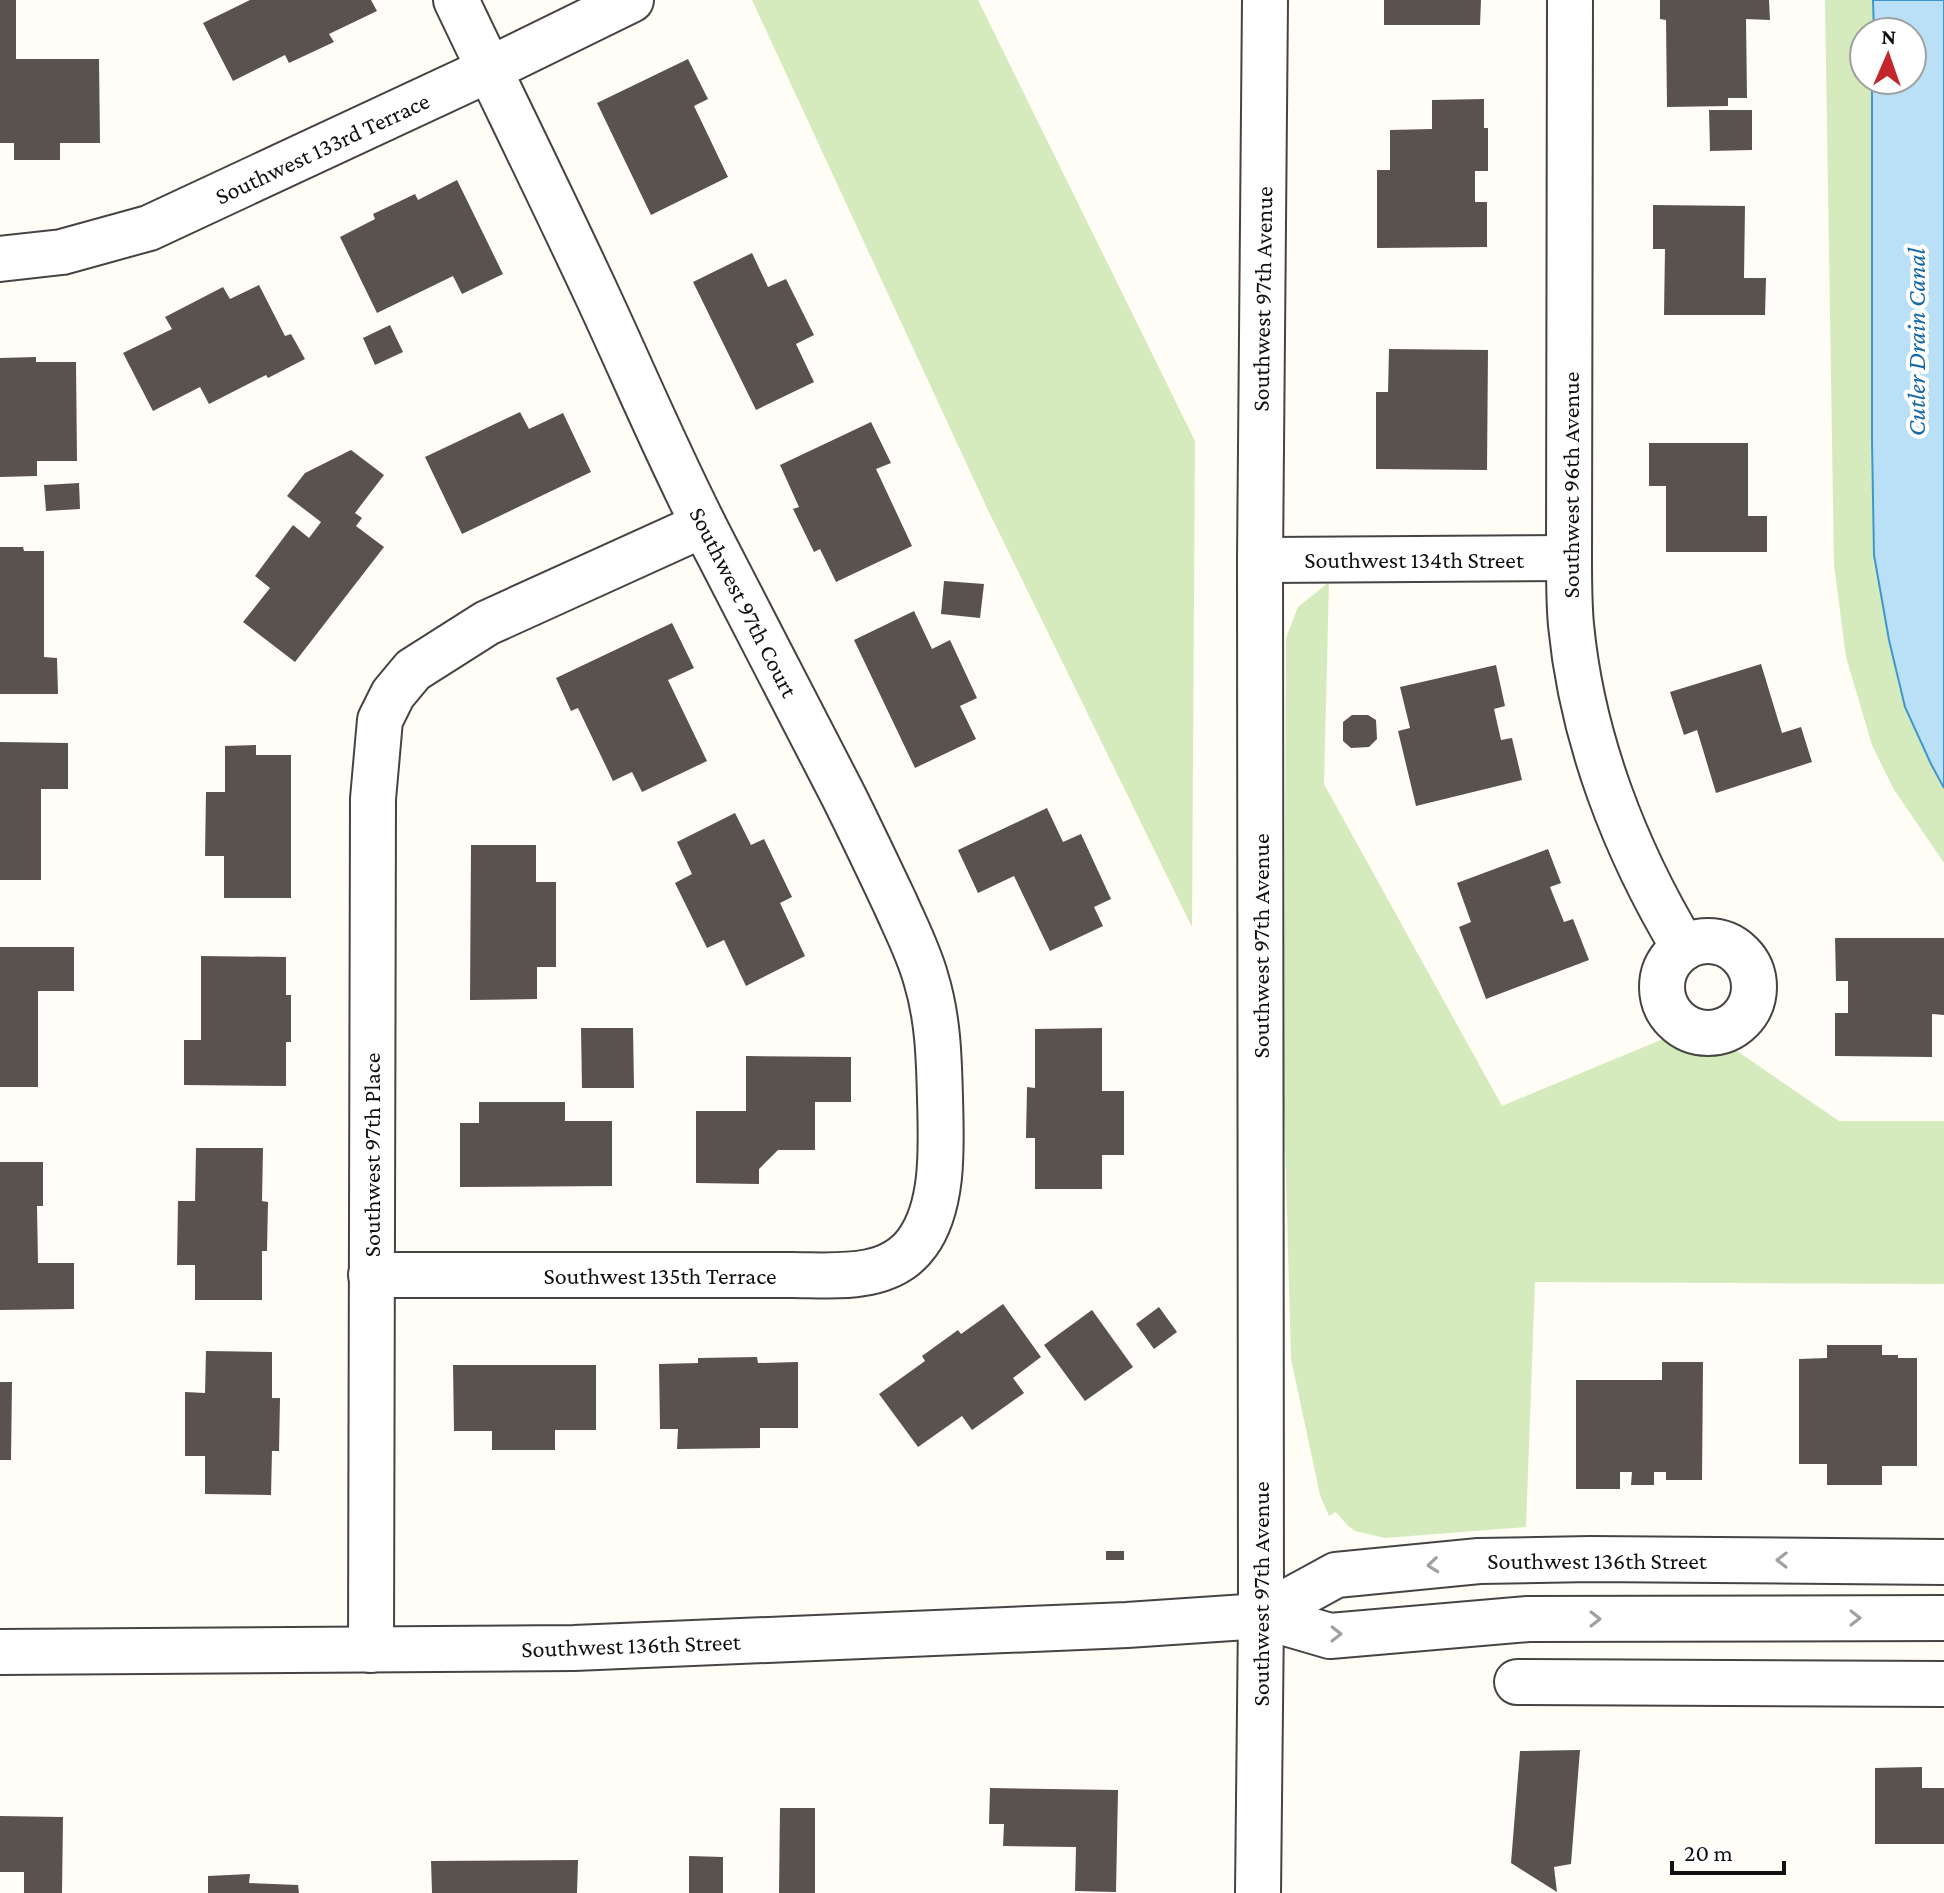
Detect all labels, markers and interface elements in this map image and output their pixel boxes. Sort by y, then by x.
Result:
north arrow [1848,16,1928,96]
text: N [1881,24,1897,49]
street label: Southwest 133rd Terrace [211,87,433,209]
street label: Southwest 97th Avenue [1247,186,1277,412]
water label: Cutler Drain Canal [1902,247,1931,436]
street label: Southwest 96th Avenue [1557,372,1584,598]
street label: Southwest 97th Court [684,502,804,702]
street label: Southwest 134th Street [1304,546,1525,573]
street label: Southwest 97th Avenue [1247,833,1274,1059]
street label: Southwest 97th Place [358,1053,385,1257]
street label: Southwest 135th Terrace [543,1262,777,1289]
street label: Southwest 97th Avenue [1247,1481,1274,1707]
street label: Southwest 136th Street [1487,1547,1708,1574]
one-way arrow [1775,1551,1788,1569]
one-way arrow [1426,1557,1439,1574]
one-way arrow [1849,1609,1862,1627]
one-way arrow [1589,1610,1602,1628]
one-way arrow [1330,1625,1343,1642]
street label: Southwest 136th Street [521,1628,742,1662]
scale bar [1672,1825,1784,1875]
text: 20 m [1684,1839,1733,1866]

